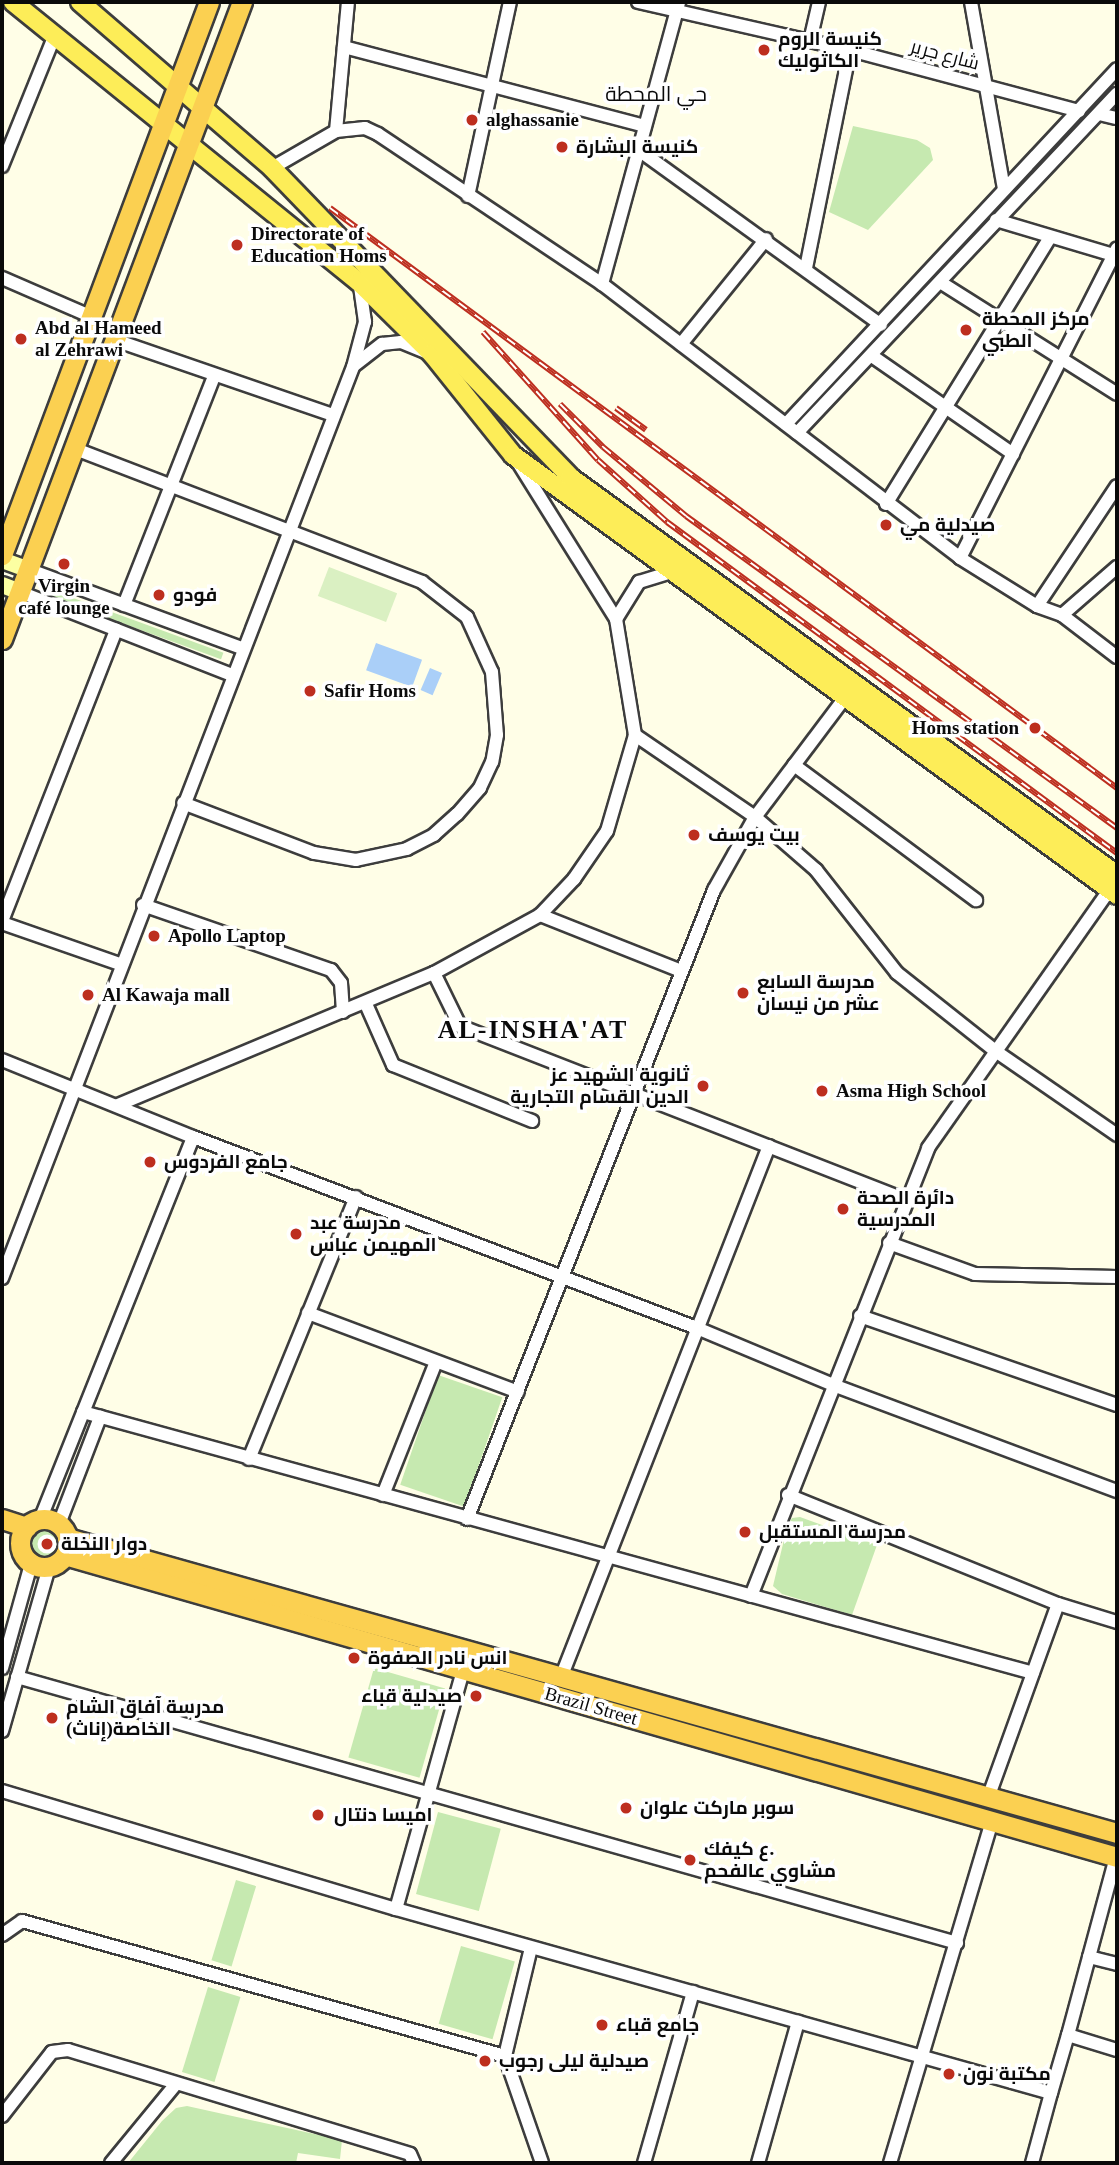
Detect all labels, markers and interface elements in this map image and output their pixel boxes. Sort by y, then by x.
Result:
place label: كنيسة الروم الكاثوليك [778,28,882,72]
street label: شارع جرير [908,35,982,75]
marker: كنيسة الروم الكاثوليك [756,42,772,58]
district label: حي المحطة [605,81,707,107]
place label: alghassanie [486,109,579,131]
marker: alghassanie [464,112,480,128]
place label: كنيسة البشارة [576,136,698,158]
marker: كنيسة البشارة [554,139,570,155]
place label: Directorate of Education Homs [251,223,387,267]
marker: Directorate of Education Homs [229,237,245,253]
place label: مركز المحطة الطبي [982,308,1090,352]
place label: Abd al Hameed al Zehrawi [35,317,162,361]
marker: مركز المحطة الطبي [956,320,976,340]
marker: Abd al Hameed al Zehrawi [13,331,29,347]
place label: صيدلية مي [900,514,995,536]
marker: صيدلية مي [878,517,894,533]
marker: Virgin café lounge [56,556,72,572]
place label: Virgin café lounge [18,575,110,619]
place label: فودو [173,584,217,606]
marker: فودو [151,587,167,603]
place label: Safir Homs [324,680,416,702]
marker: Safir Homs [302,683,318,699]
place label: Homs station [912,717,1019,739]
marker: Homs station [1025,718,1045,738]
place label: بيت يوسف [708,824,800,846]
marker: بيت يوسف [686,827,702,843]
place label: Apollo Laptop [168,925,286,947]
marker: Apollo Laptop [146,928,162,944]
place label: مدرسة السابع عشر من نيسان [757,971,880,1015]
place label: Al Kawaja mall [102,984,230,1006]
marker: مدرسة السابع عشر من نيسان [735,985,751,1001]
marker: Al Kawaja mall [80,987,96,1003]
district label: AL-INSHA'AT [439,1014,627,1046]
place label: ثانوية الشهيد عز الدين القسام التجارية [510,1064,689,1108]
marker: ثانوية الشهيد عز الدين القسام التجارية [695,1078,711,1094]
place label: Asma High School [836,1080,986,1102]
marker: Asma High School [814,1083,830,1099]
place label: جامع الفردوس [164,1151,288,1173]
marker: جامع الفردوس [142,1154,158,1170]
place label: دائرة الصحة المدرسية [857,1187,954,1231]
marker: دائرة الصحة المدرسية [835,1201,851,1217]
place label: مدرسة عبد المهيمن عباس [310,1212,436,1256]
marker: مدرسة عبد المهيمن عباس [288,1226,304,1242]
place label: مدرسة المستقبل [759,1521,906,1543]
marker: مدرسة المستقبل [737,1524,753,1540]
place label: دوار النخلة [61,1533,147,1555]
marker: دوار النخلة [39,1536,55,1552]
place label: انس نادر الصفوة [368,1647,507,1669]
marker: انس نادر الصفوة [346,1650,362,1666]
street label: Brazil Street [542,1682,640,1730]
place label: صيدلية قباء [361,1685,462,1707]
marker: صيدلية قباء [468,1688,484,1704]
place label: مدرسة آفاق الشام الخاصة(إناث) [66,1696,224,1740]
marker: مدرسة آفاق الشام الخاصة(إناث) [44,1710,60,1726]
place label: سوبر ماركت علوان [640,1797,794,1819]
marker: سوبر ماركت علوان [618,1800,634,1816]
place label: اميسا دنتال [334,1804,432,1826]
marker: اميسا دنتال [308,1805,328,1825]
place label: ع كيفك. مشاوي عالفحم [704,1838,836,1882]
marker: ع كيفك. مشاوي عالفحم [682,1852,698,1868]
place label: جامع قباء [616,2014,699,2036]
marker: جامع قباء [594,2017,610,2033]
place label: صيدلية ليلى رجوب [499,2050,649,2072]
marker: صيدلية ليلى رجوب [477,2053,493,2069]
place label: مكتبة نون [963,2063,1051,2085]
marker: مكتبة نون [941,2066,957,2082]

